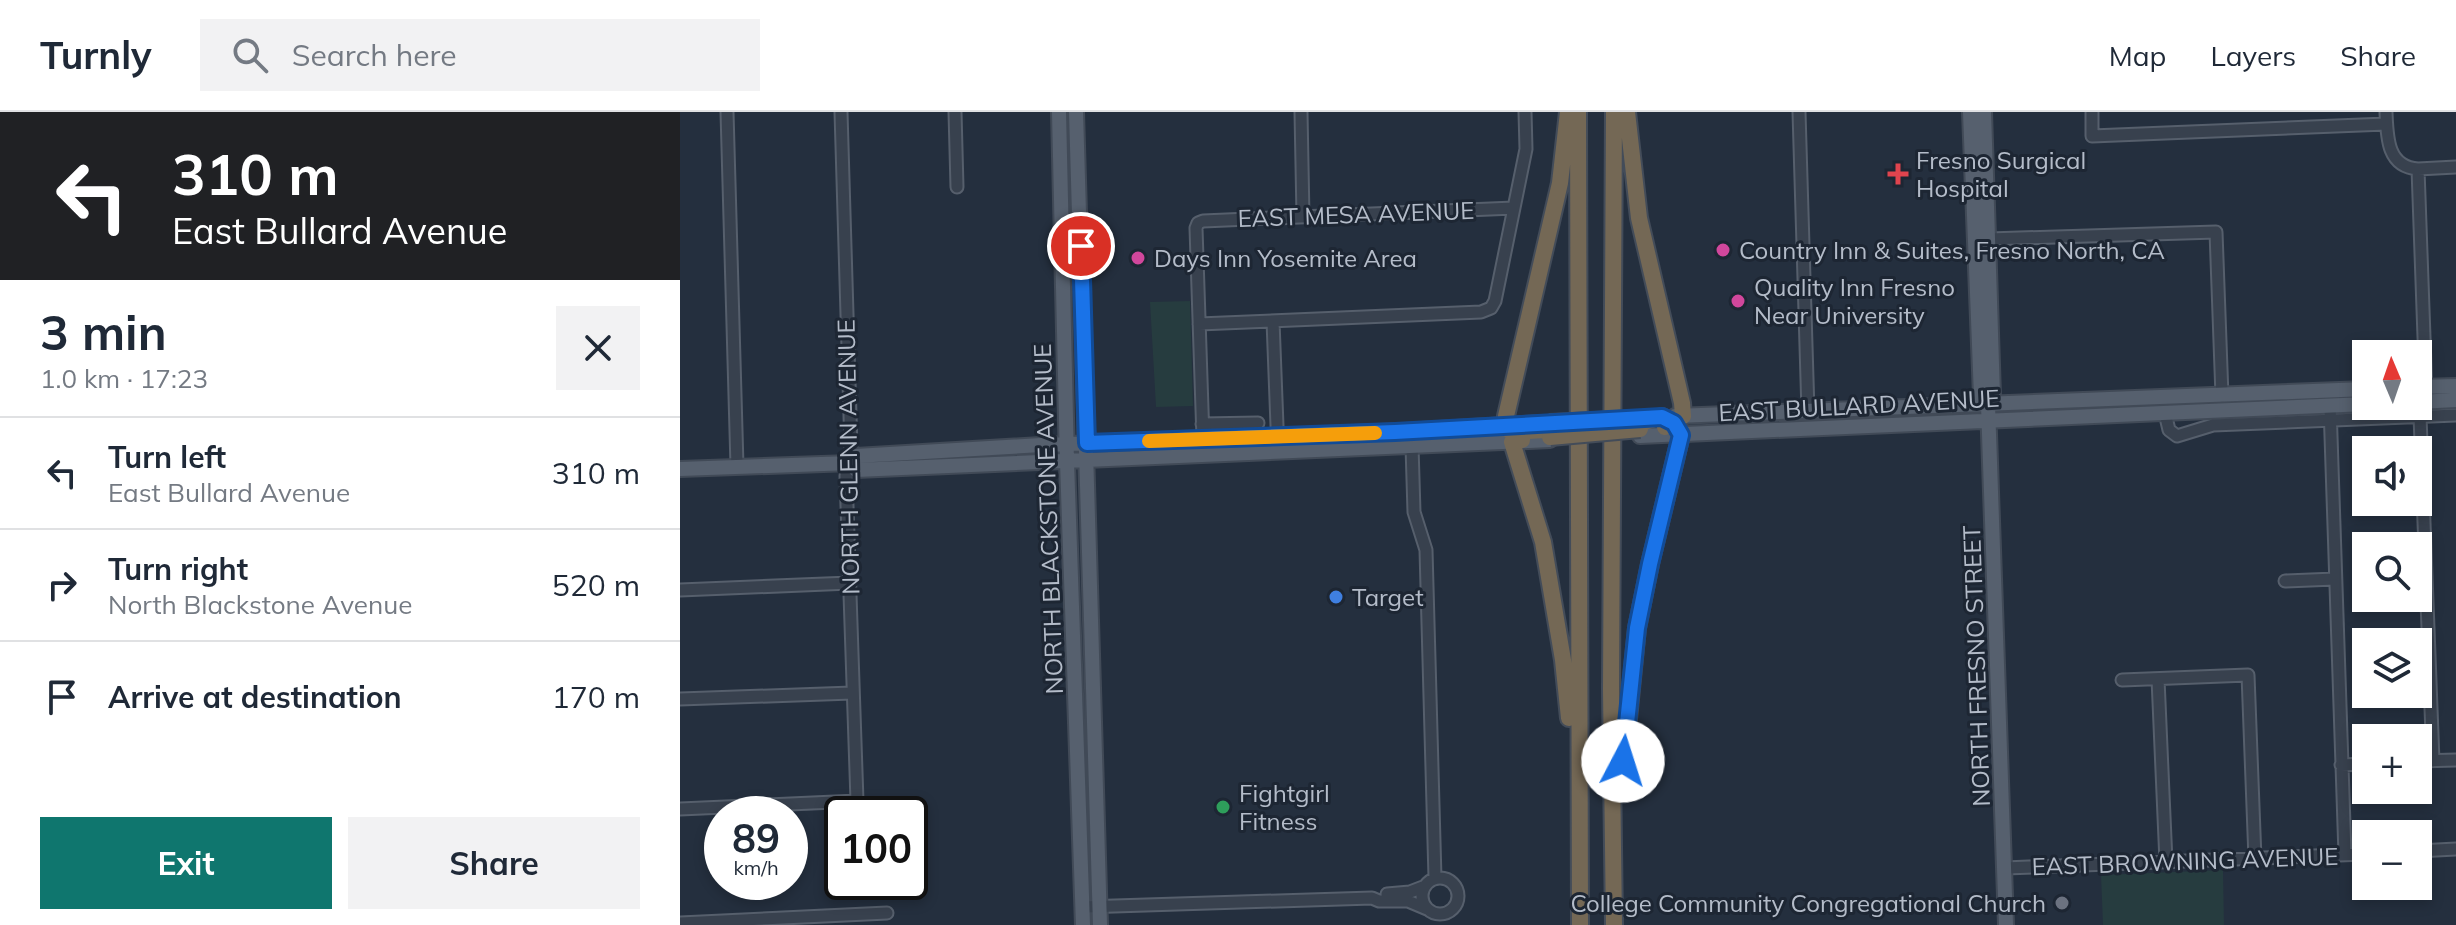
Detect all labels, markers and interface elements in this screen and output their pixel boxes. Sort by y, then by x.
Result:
search box [200,19,760,91]
text: Turnly [40,31,152,79]
icon: search [228,33,272,77]
text: Search here [292,36,457,74]
text: Map [2109,38,2166,73]
text: Layers [2210,38,2296,73]
text: Share [2340,38,2416,73]
text: 310 m [172,139,339,209]
icon: left [40,144,144,248]
place label: Fresno Surgical Hospital [1916,145,2086,203]
marker: Fresno Surgical Hospital [1887,163,1909,185]
street label: EAST MESA AVENUE [1237,195,1475,233]
text: East Bullard Avenue [172,208,507,253]
pin [1047,212,1115,280]
icon: arrive [1059,224,1103,268]
place label: Country Inn & Suites, Fresno North, CA [1739,235,2165,265]
marker: Country Inn & Suites, Fresno North, CA [1714,241,1732,259]
place label: Days Inn Yosemite Area [1154,243,1417,273]
marker: Days Inn Yosemite Area [1129,249,1147,267]
place label: Quality Inn Fresno Near University [1754,272,1955,330]
marker: Quality Inn Fresno Near University [1729,292,1747,310]
text: 3 min [40,302,167,362]
button: close [556,306,640,390]
street label: NORTH GLENN AVENUE [831,319,865,595]
north arrow [2352,340,2432,420]
map controls [2352,340,2432,900]
street label: NORTH BLACKSTONE AVENUE [1027,343,1069,695]
text: 1.0 km · 17:23 [40,362,208,395]
street label: EAST BULLARD AVENUE [1718,383,2000,427]
button: sound [2352,436,2432,516]
text: Turn left [108,438,226,476]
icon: left [40,451,84,495]
text: 310 m [552,454,640,492]
text: East Bullard Avenue [108,476,350,509]
street label: NORTH FRESNO STREET [1956,524,1996,807]
button: search [2352,532,2432,612]
text: Turn right [108,550,248,588]
icon: right [40,563,84,607]
text: 520 m [552,566,640,604]
place label: Target [1352,582,1424,612]
text: North Blackstone Avenue [108,588,412,621]
marker: Target [1327,588,1345,606]
button: layers [2352,628,2432,708]
icon: arrive [40,675,84,719]
text: Arrive at destination [108,678,402,716]
text: 170 m [552,678,640,716]
position arrow [1581,719,1665,803]
button: + [2352,724,2432,804]
place label: Fightgirl Fitness [1239,778,1330,836]
speed limit sign: 100 [824,796,928,900]
marker: Fightgirl Fitness [1214,798,1232,816]
text: 89 [732,813,780,863]
button: Exit [40,817,332,909]
button: Share [348,817,640,909]
button: − [2352,820,2432,900]
street label: EAST BROWNING AVENUE [2031,841,2339,881]
text: km/h [733,855,779,880]
place label: College Community Congregational Church [1570,888,2046,918]
marker: College Community Congregational Church [2053,894,2071,912]

